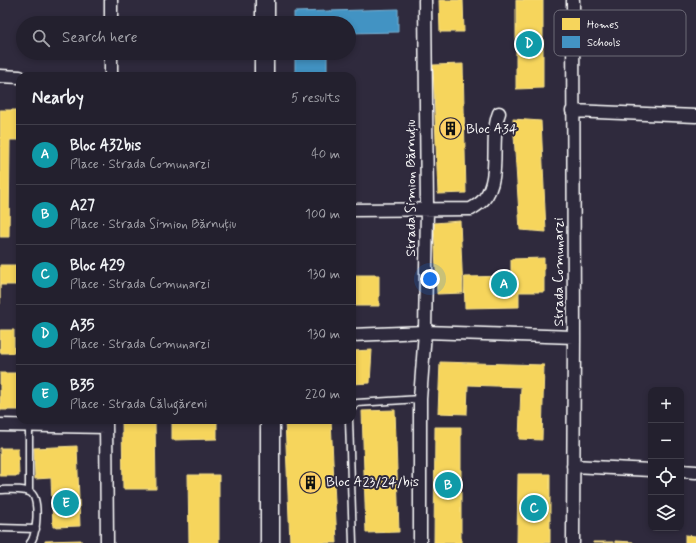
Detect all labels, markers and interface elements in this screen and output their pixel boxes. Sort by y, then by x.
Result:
legend [554,10,686,56]
search box [16,16,356,60]
text: Homes [587,18,619,32]
icon: search [30,27,52,49]
text: Search here [62,28,138,48]
pin: D [516,29,542,59]
text: Schools [587,36,621,50]
text: Nearby [32,87,84,109]
text: 5 results [291,90,340,107]
building icon: Bloc A34 [437,116,463,142]
street label: Strada Simion Bărnuțiu [402,119,420,257]
place label: Bloc A34 [466,120,518,138]
text: Bloc A32bis [70,136,141,156]
text: A [41,146,49,163]
text: 40 m [311,146,340,163]
text: Place · Strada Comunarzi [70,156,210,173]
text: A27 [70,196,95,216]
text: B [41,206,49,223]
text: 100 m [305,206,340,223]
text: Place · Strada Simion Bărnuțiu [70,216,236,233]
street label: Strada Comunarzi [550,217,568,327]
text: Bloc A29 [70,256,125,276]
text: C [40,266,50,283]
text: 130 m [307,266,340,283]
your location [420,269,440,289]
pin: A [491,269,517,299]
text: Place · Strada Comunarzi [70,276,210,293]
text: A35 [70,316,95,336]
text: D [41,326,49,343]
text: 130 m [307,326,340,343]
text: Place · Strada Comunarzi [70,336,210,353]
text: B35 [70,376,94,396]
text: E [41,386,49,403]
text: 220 m [305,386,340,403]
map controls [648,387,684,531]
button: + [648,387,684,423]
text: Place · Strada Călugăreni [70,396,207,413]
button: − [648,423,684,459]
button: locate [648,459,684,495]
building icon: Bloc A23/24/bis [298,469,324,495]
pin: B [435,470,461,500]
place label: Bloc A23/24/bis [326,473,419,491]
pin: E [53,488,79,518]
pin: C [521,493,547,523]
button: layers [648,495,684,531]

